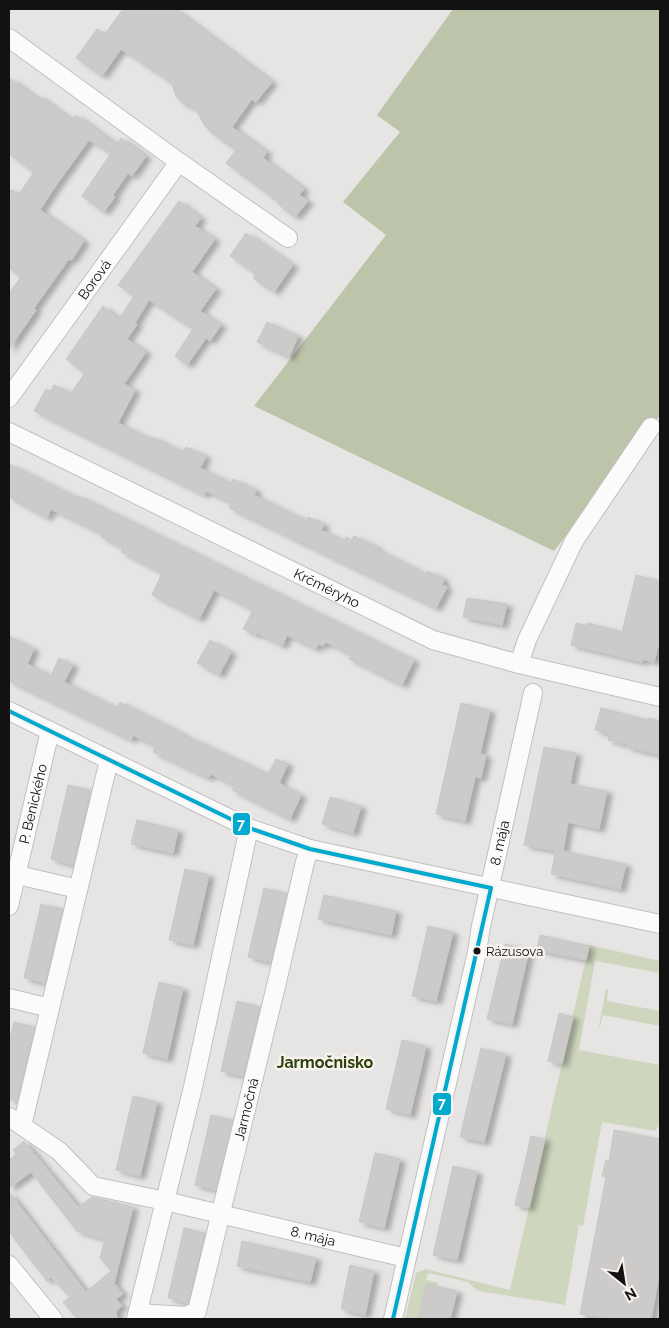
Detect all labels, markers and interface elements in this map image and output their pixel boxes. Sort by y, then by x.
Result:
street label: Borová [75,256,114,303]
street label: Krčméryho [291,565,362,611]
street label: P. Benického [16,762,50,845]
line badge: 7 [232,812,251,836]
text: 7 [237,816,245,832]
street label: 8. mája [487,819,512,867]
place label: Rázusova [486,944,543,959]
marker: Rázusova [472,946,482,956]
district label: Jarmočnisko [277,1053,374,1072]
street label: Jarmočná [231,1076,261,1142]
line badge: 7 [432,1092,452,1116]
text: 7 [438,1095,446,1111]
street label: 8. mája [289,1223,337,1249]
north arrow [599,1258,649,1308]
text: N [622,1285,639,1304]

